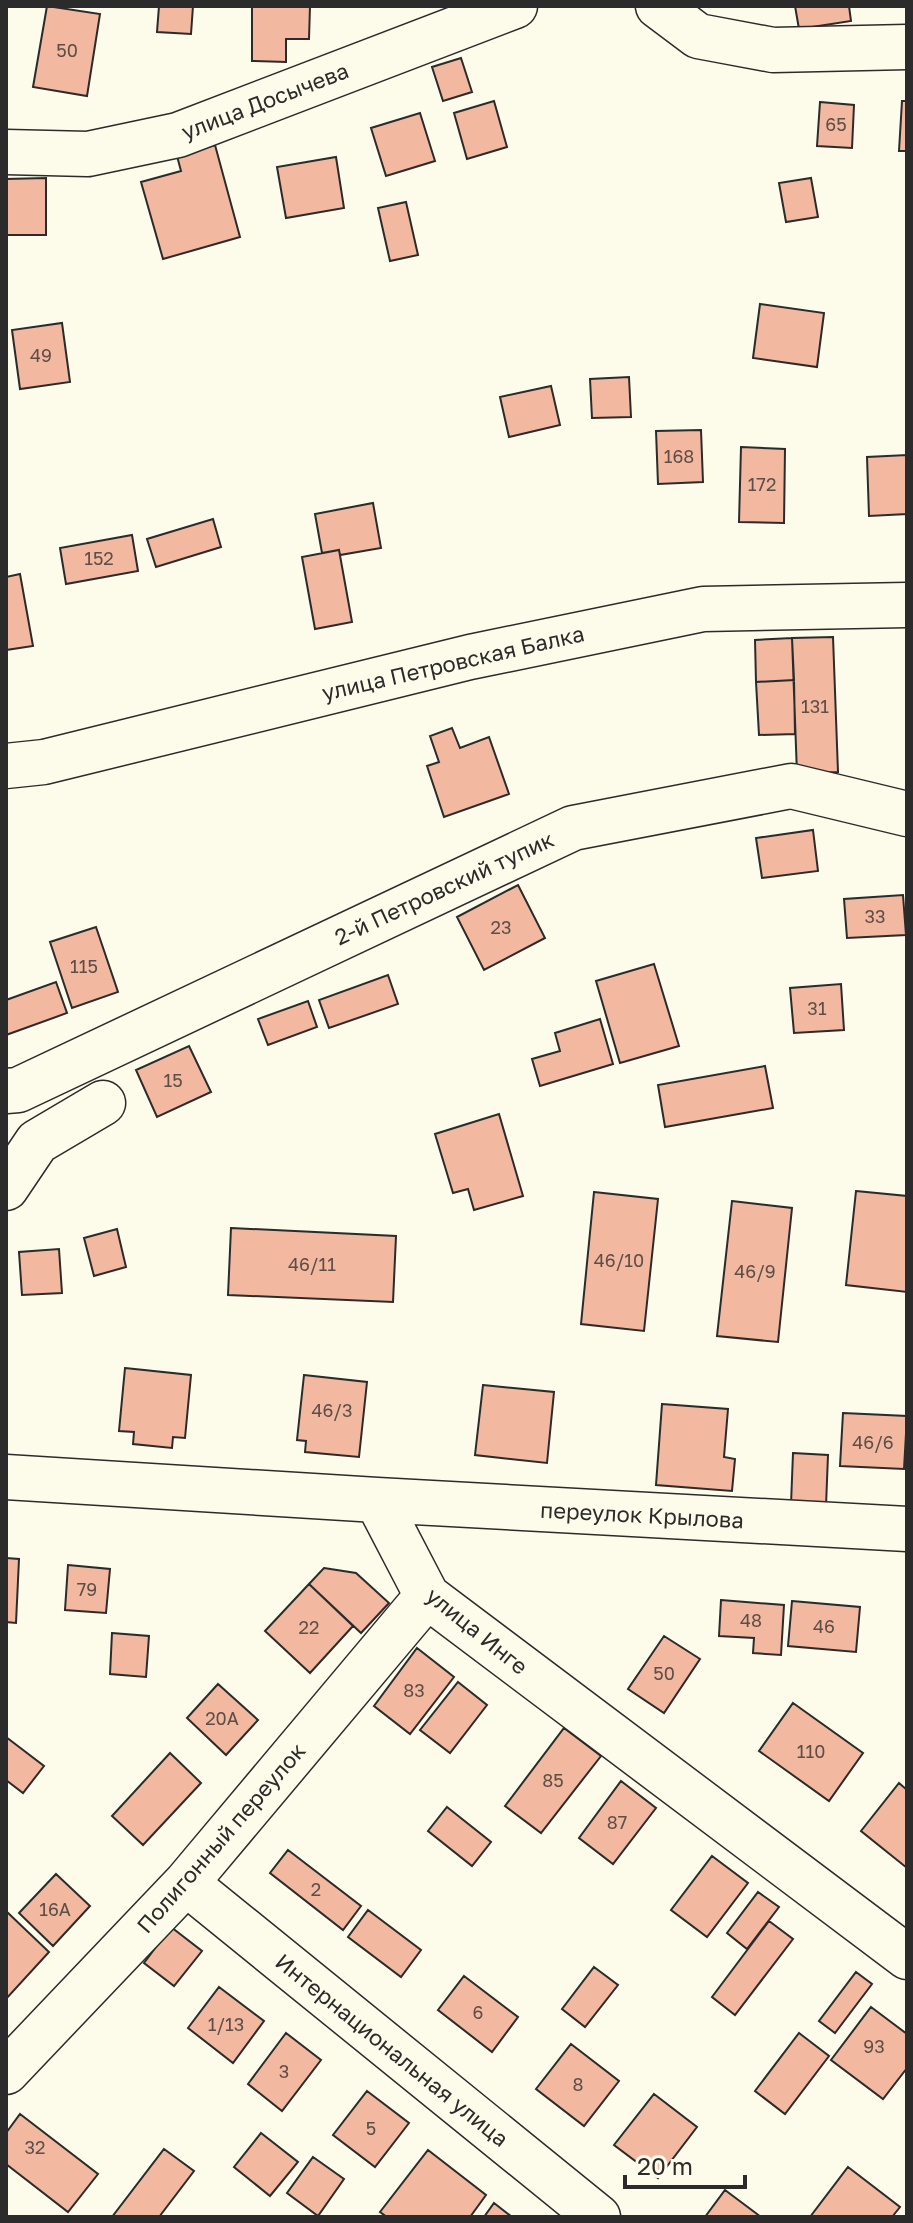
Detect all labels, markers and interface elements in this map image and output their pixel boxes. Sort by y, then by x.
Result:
house number: 50 [56,39,78,61]
street label: улица Досычева [177,56,352,145]
house number: 65 [825,113,847,135]
house number: 49 [30,344,52,366]
house number: 168 [664,445,694,467]
house number: 172 [748,473,776,495]
house number: 152 [84,547,114,569]
street label: улица Петровская Балка [319,619,587,706]
house number: 131 [801,695,829,717]
street label: 2-й Петровский тупик [330,825,558,950]
house number: 33 [864,905,886,927]
house number: 23 [491,916,511,938]
house number: 115 [70,955,98,977]
house number: 31 [807,997,827,1019]
house number: 15 [163,1069,183,1091]
house number: 46/10 [594,1249,644,1271]
house number: 46/11 [288,1253,336,1275]
house number: 46/9 [734,1260,776,1282]
house number: 46/3 [311,1399,353,1421]
house number: 46/6 [852,1431,894,1453]
street label: переулок Крылова [540,1496,745,1533]
house number: 79 [77,1578,97,1600]
street label: улица Инге [421,1581,534,1680]
house number: 48 [740,1609,762,1631]
house number: 46 [813,1615,835,1637]
house number: 22 [299,1616,319,1638]
house number: 50 [653,1662,675,1684]
house number: 83 [403,1679,425,1701]
house number: 20А [205,1707,239,1729]
street label: Полигонный переулок [131,1737,311,1938]
house number: 110 [797,1740,825,1762]
house number: 85 [542,1769,564,1791]
house number: 87 [607,1811,627,1833]
house number: 2 [311,1878,321,1900]
house number: 16А [39,1898,71,1920]
street label: Интернациональная улица [270,1947,514,2152]
house number: 6 [473,2001,483,2023]
house number: 1/13 [208,2013,244,2035]
house number: 93 [863,2035,885,2057]
house number: 3 [279,2060,289,2082]
house number: 8 [573,2073,583,2095]
house number: 5 [366,2117,376,2139]
house number: 32 [25,2136,45,2158]
scale bar [625,2139,745,2189]
text: 20 m [637,2151,693,2180]

